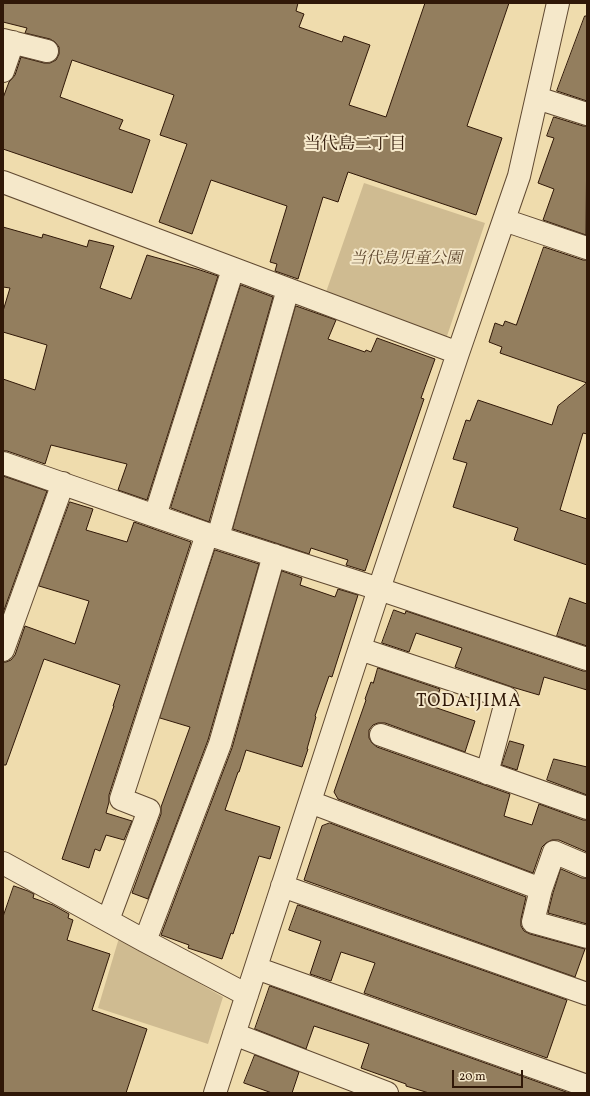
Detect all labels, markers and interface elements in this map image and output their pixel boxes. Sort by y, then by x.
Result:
district label: 当代島二丁目 [304,136,406,156]
park label: 当代島児童公園 [350,250,462,270]
district label: TODAIJIMA [416,692,522,714]
scale bar [454,1062,525,1088]
text: 20 m [459,1069,486,1085]

